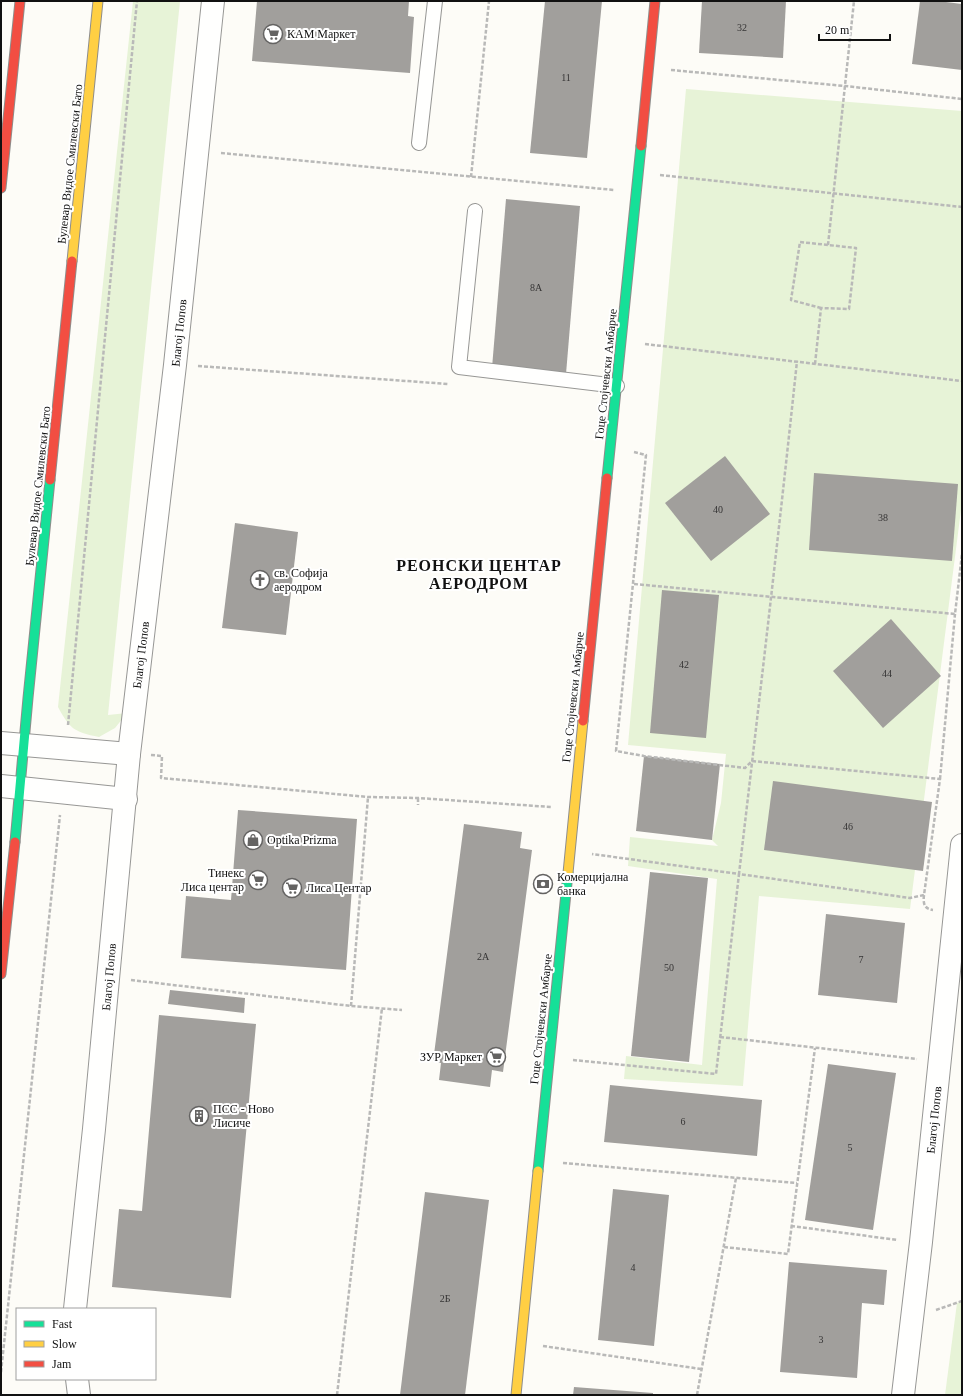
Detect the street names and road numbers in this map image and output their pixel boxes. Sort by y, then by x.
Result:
street label: Булевар Видое Смилевски Бато [55,83,85,245]
street label: Благој Попов [168,298,190,367]
street label: Гоце Стојчевски Амбарче [592,308,620,440]
street label: Булевар Видое Смилевски Бато [23,405,53,567]
street label: Благој Попов [130,620,152,689]
street label: Гоце Стојчевски Амбарче [559,631,587,763]
street label: Благој Попов [99,942,119,1011]
street label: Гоце Стојчевски Амбарче [527,953,555,1085]
street label: Благој Попов [923,1085,945,1154]

